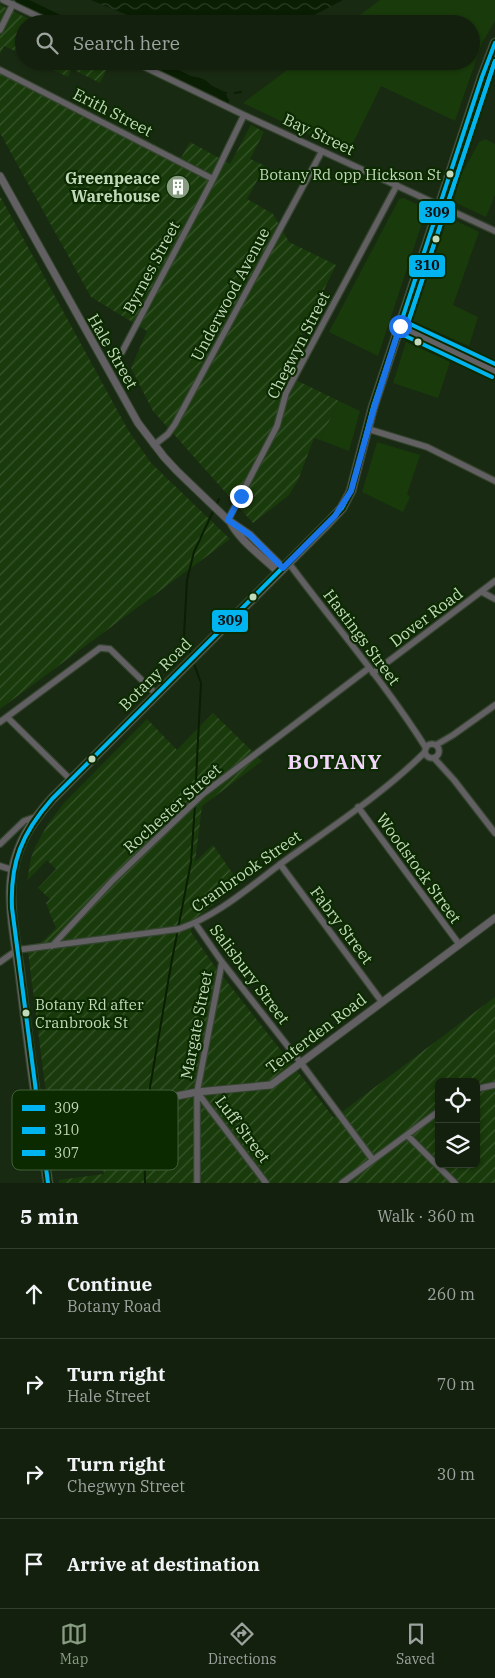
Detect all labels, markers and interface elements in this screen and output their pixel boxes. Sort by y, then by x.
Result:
search box [15,15,480,70]
icon: search [33,29,61,57]
text: Search here [73,31,180,55]
street label: Erith Street [70,83,156,141]
street label: Bay Street [280,109,358,159]
place label: Botany Rd opp Hickson St [259,165,441,184]
place label: Greenpeace Warehouse [65,168,160,206]
marker: Botany Rd opp Hickson St [445,169,455,179]
building icon: Greenpeace Warehouse [165,174,191,200]
line badge: 309 [418,200,456,224]
text: 309 [424,203,450,221]
street label: Byrnes Street [118,217,184,317]
street label: Underwood Avenue [186,224,274,364]
unlabelled marker [431,234,441,244]
line badge: 310 [408,254,446,278]
text: 310 [414,256,440,274]
street label: Chegwyn Street [262,288,334,402]
street label: Hale Street [83,310,143,392]
route start [389,315,412,338]
unlabelled marker [413,337,423,347]
route end [230,485,253,508]
street label: Dover Road [386,583,467,651]
street label: Hastings Street [319,585,405,689]
unlabelled marker [248,592,258,602]
line badge: 309 [211,609,249,633]
text: 309 [217,611,243,629]
street label: Botany Road [114,633,196,715]
district label: BOTANY [287,747,383,775]
unlabelled marker [87,754,97,764]
street label: Rochester Street [119,759,225,857]
street label: Woodstock Street [372,809,466,927]
street label: Cranbrook Street [187,826,305,916]
street label: Fabry Street [306,882,378,968]
street label: Salisbury Street [206,920,294,1028]
street label: Margate Street [176,969,216,1081]
street label: Tenterden Road [262,989,370,1077]
place label: Botany Rd after Cranbrook St [35,995,144,1032]
marker: Botany Rd after Cranbrook St [21,1008,31,1018]
map controls [435,1078,480,1168]
button: locate [435,1078,480,1123]
legend [12,1090,178,1170]
street label: Luff Street [211,1091,275,1167]
text: 309 [54,1099,79,1117]
text: 310 [54,1121,79,1139]
button: layers [435,1123,480,1168]
text: 307 [54,1144,79,1162]
text: 5 min [20,1202,79,1230]
text: Walk · 360 m [377,1206,475,1226]
text: Continue [67,1272,152,1296]
icon: ahead [20,1280,48,1308]
text: 260 m [427,1284,475,1304]
text: Botany Road [67,1296,162,1316]
text: Turn right [67,1362,165,1386]
icon: right [20,1370,48,1398]
text: 70 m [437,1374,475,1394]
text: Hale Street [67,1386,150,1406]
text: Turn right [67,1452,165,1476]
icon: right [20,1460,48,1488]
text: 30 m [437,1464,475,1484]
text: Chegwyn Street [67,1476,185,1496]
icon: arrive [20,1550,48,1578]
text: Arrive at destination [67,1552,260,1576]
tab: Map [60,1620,88,1668]
tab: Directions [208,1620,276,1668]
tab: Saved [396,1620,435,1668]

